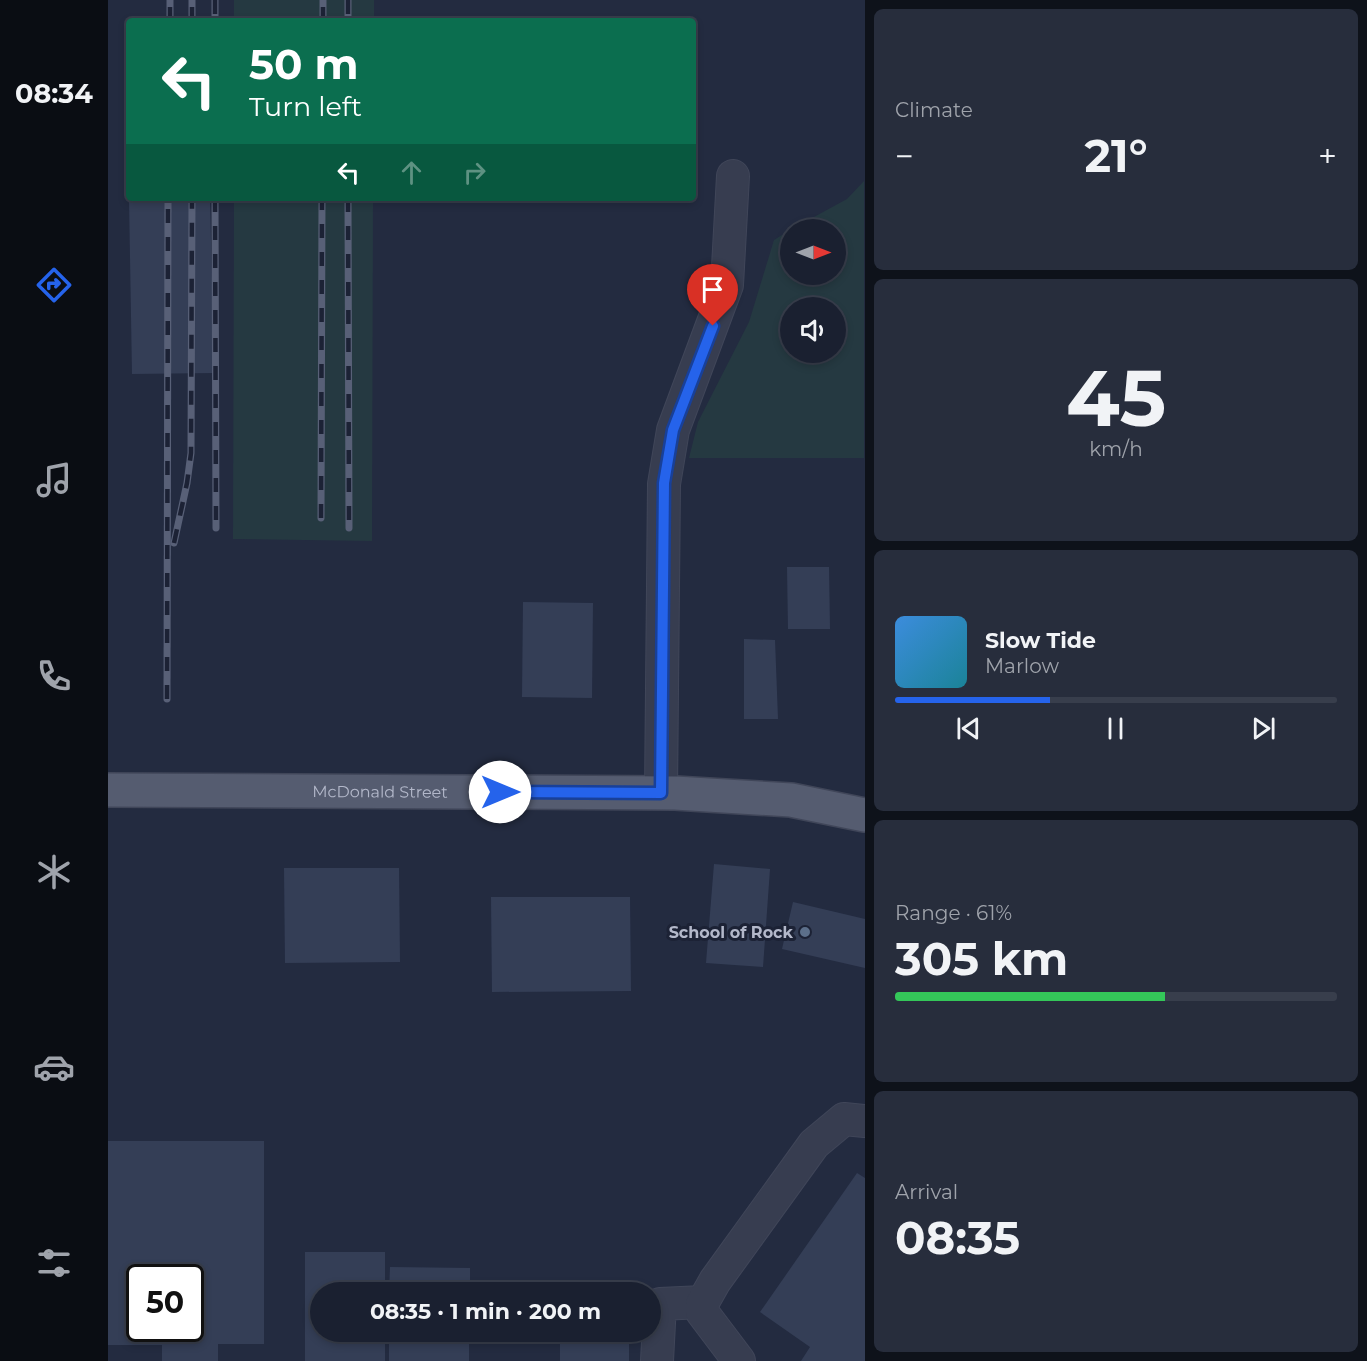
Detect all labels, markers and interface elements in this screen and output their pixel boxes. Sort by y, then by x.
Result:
text: 50 m [249,38,358,90]
icon: left [150,42,228,120]
text: 08:34 [15,77,93,110]
text: Turn left [249,90,362,123]
text: Climate [895,98,973,122]
text: 21° [1084,128,1148,183]
text: − [895,136,914,176]
text: + [1318,136,1337,176]
icon: left [332,156,365,189]
icon: ahead [395,156,428,189]
icon: right [458,156,491,189]
north arrow [780,219,846,285]
map controls [780,219,846,363]
icon: directions [33,264,75,306]
pin [687,264,738,326]
icon: arrive [696,273,729,306]
button: sound [780,297,846,363]
text: 45 [1066,350,1166,446]
text: km/h [1089,437,1143,461]
icon: music [33,459,75,501]
text: Slow Tide [985,627,1096,654]
text: Marlow [985,654,1059,678]
icon: phone [33,655,75,697]
icon: previous [952,712,985,745]
icon: pause [1099,712,1132,745]
icon: next [1247,712,1280,745]
position arrow [468,760,532,824]
street label: McDonald Street [312,782,448,802]
icon: climate [33,851,75,893]
text: Range · 61% [895,901,1012,925]
place label: School of Rock [669,923,794,942]
marker: School of Rock [798,925,812,939]
text: 305 km [895,931,1068,986]
icon: car [33,1046,75,1088]
text: Arrival [895,1180,958,1204]
text: 08:35 [895,1210,1020,1265]
icon: filters [33,1242,75,1284]
speed limit sign: 50 [126,1264,204,1342]
text: 08:35 · 1 min · 200 m [370,1298,601,1325]

